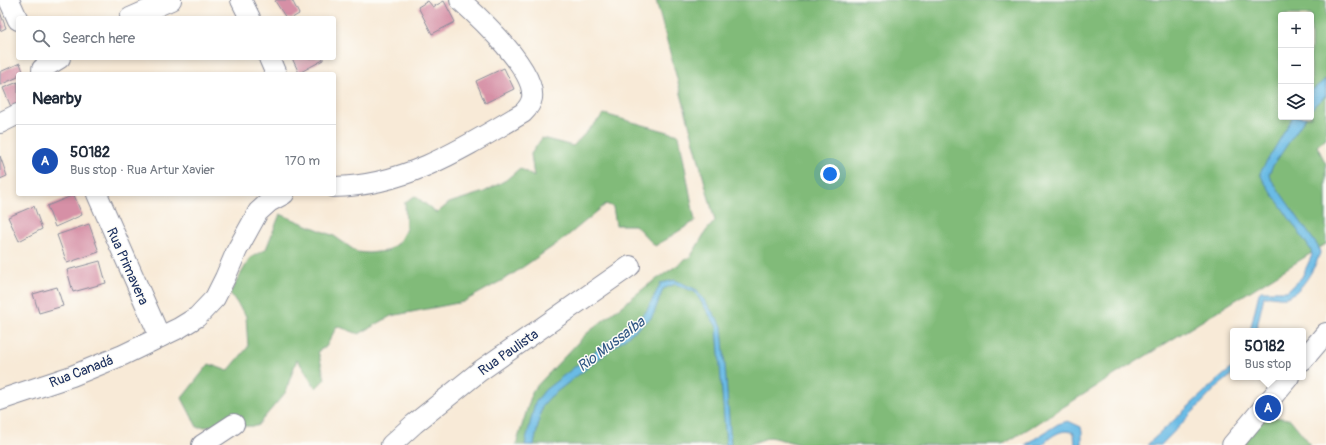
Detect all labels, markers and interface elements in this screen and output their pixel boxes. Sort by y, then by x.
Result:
map controls [1278,12,1314,120]
button: + [1278,12,1314,48]
search box [16,16,336,60]
icon: search [30,27,52,49]
text: Search here [62,29,135,48]
button: − [1278,48,1314,84]
button: layers [1278,84,1314,120]
text: Nearby [32,88,81,109]
text: 50182 [70,143,110,162]
text: A [41,153,49,169]
text: 170 m [285,153,320,169]
text: Bus stop · Rua Artur Xavier [70,162,215,178]
your location [820,164,840,184]
street label: Rua Primavera [103,225,152,308]
water label: Rio Mussaíba [574,312,650,376]
street label: Rua Paulista [475,326,542,379]
popup [1230,328,1306,380]
text: 50182 [1245,337,1285,356]
street label: Rua Canadá [47,351,116,391]
text: Bus stop [1245,356,1291,372]
pin: A [1255,393,1281,423]

